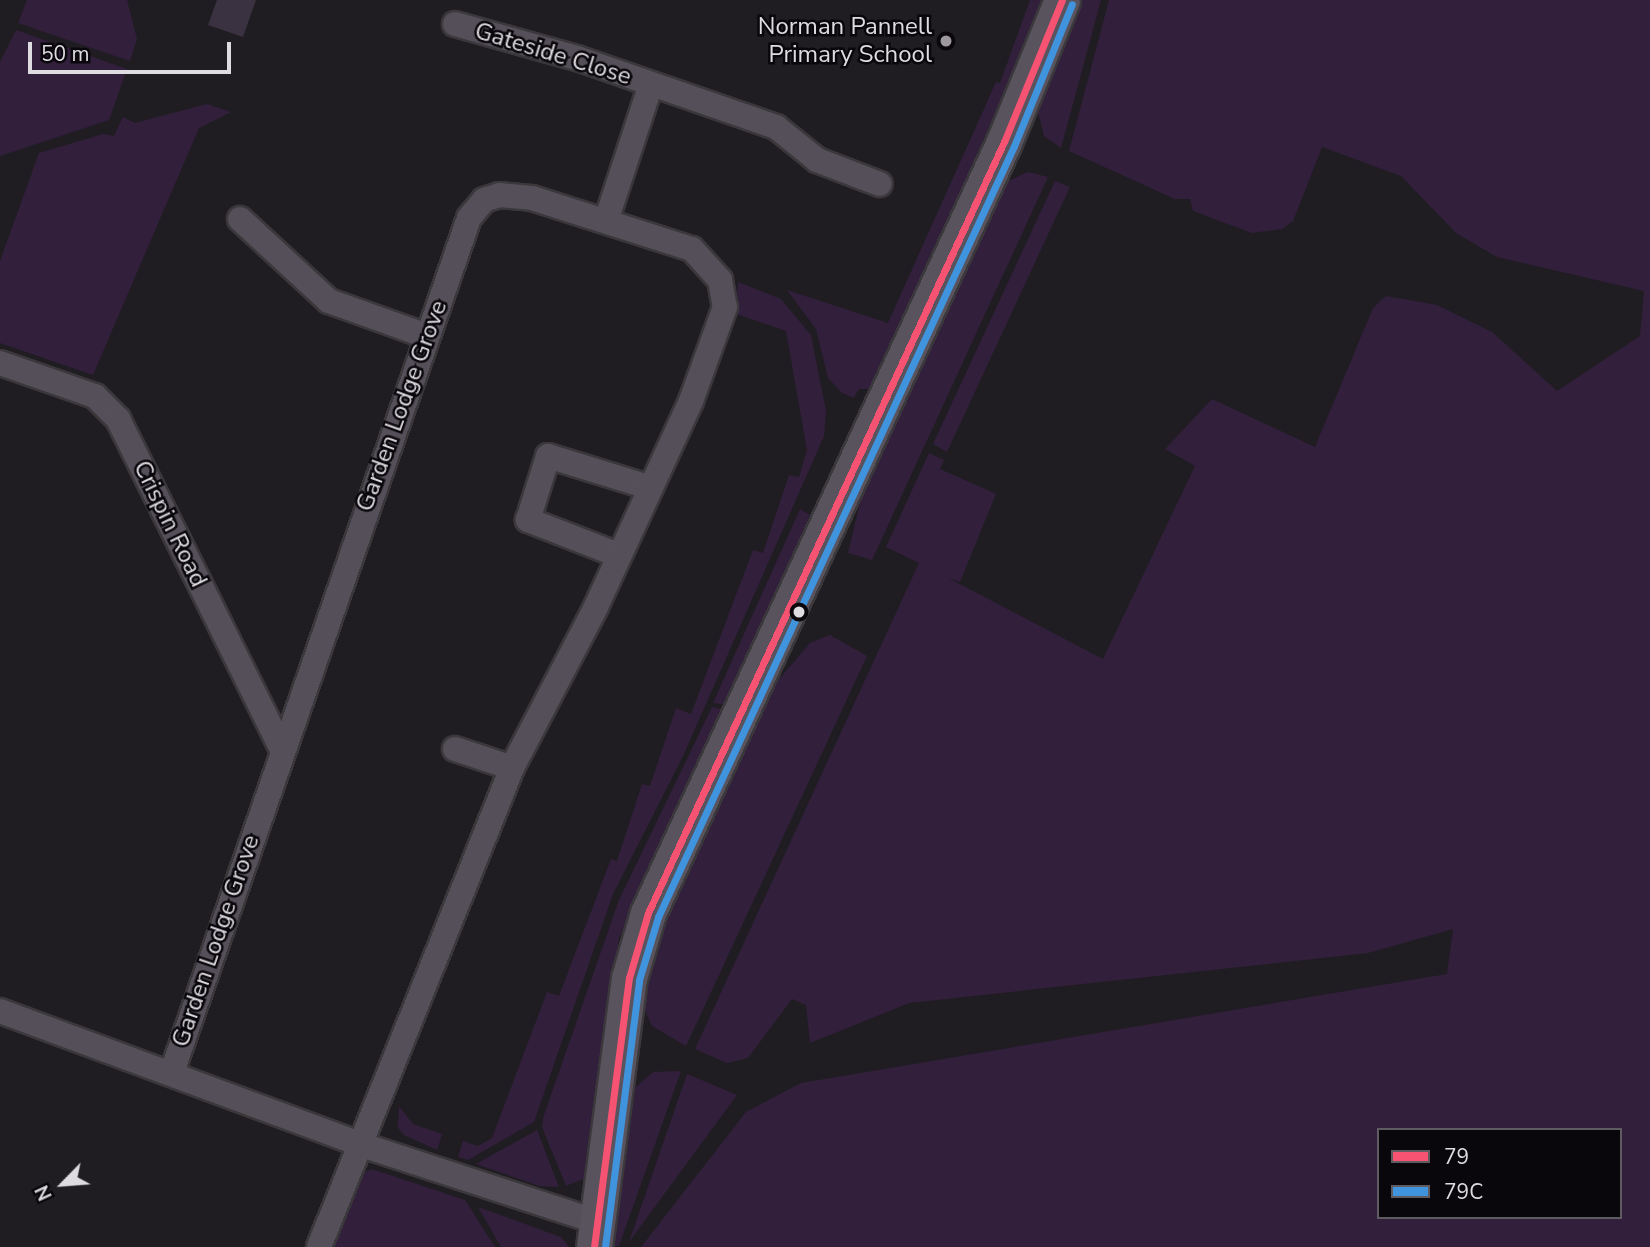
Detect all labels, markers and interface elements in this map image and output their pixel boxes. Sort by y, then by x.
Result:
place label: Norman Pannell Primary School [758,13,932,69]
street label: Gateside Close [471,17,635,91]
scale bar [32,28,234,72]
marker: Norman Pannell Primary School [938,33,954,49]
text: 50 m [41,40,90,68]
street label: Garden Lodge Grove [350,297,454,515]
street label: Crispin Road [127,456,213,592]
unlabelled marker [792,605,806,619]
street label: Garden Lodge Grove [166,831,266,1051]
legend [1377,1128,1622,1219]
text: 79 [1444,1143,1469,1171]
north arrow [28,1149,98,1219]
text: 79C [1444,1178,1483,1206]
text: N [29,1181,59,1205]

